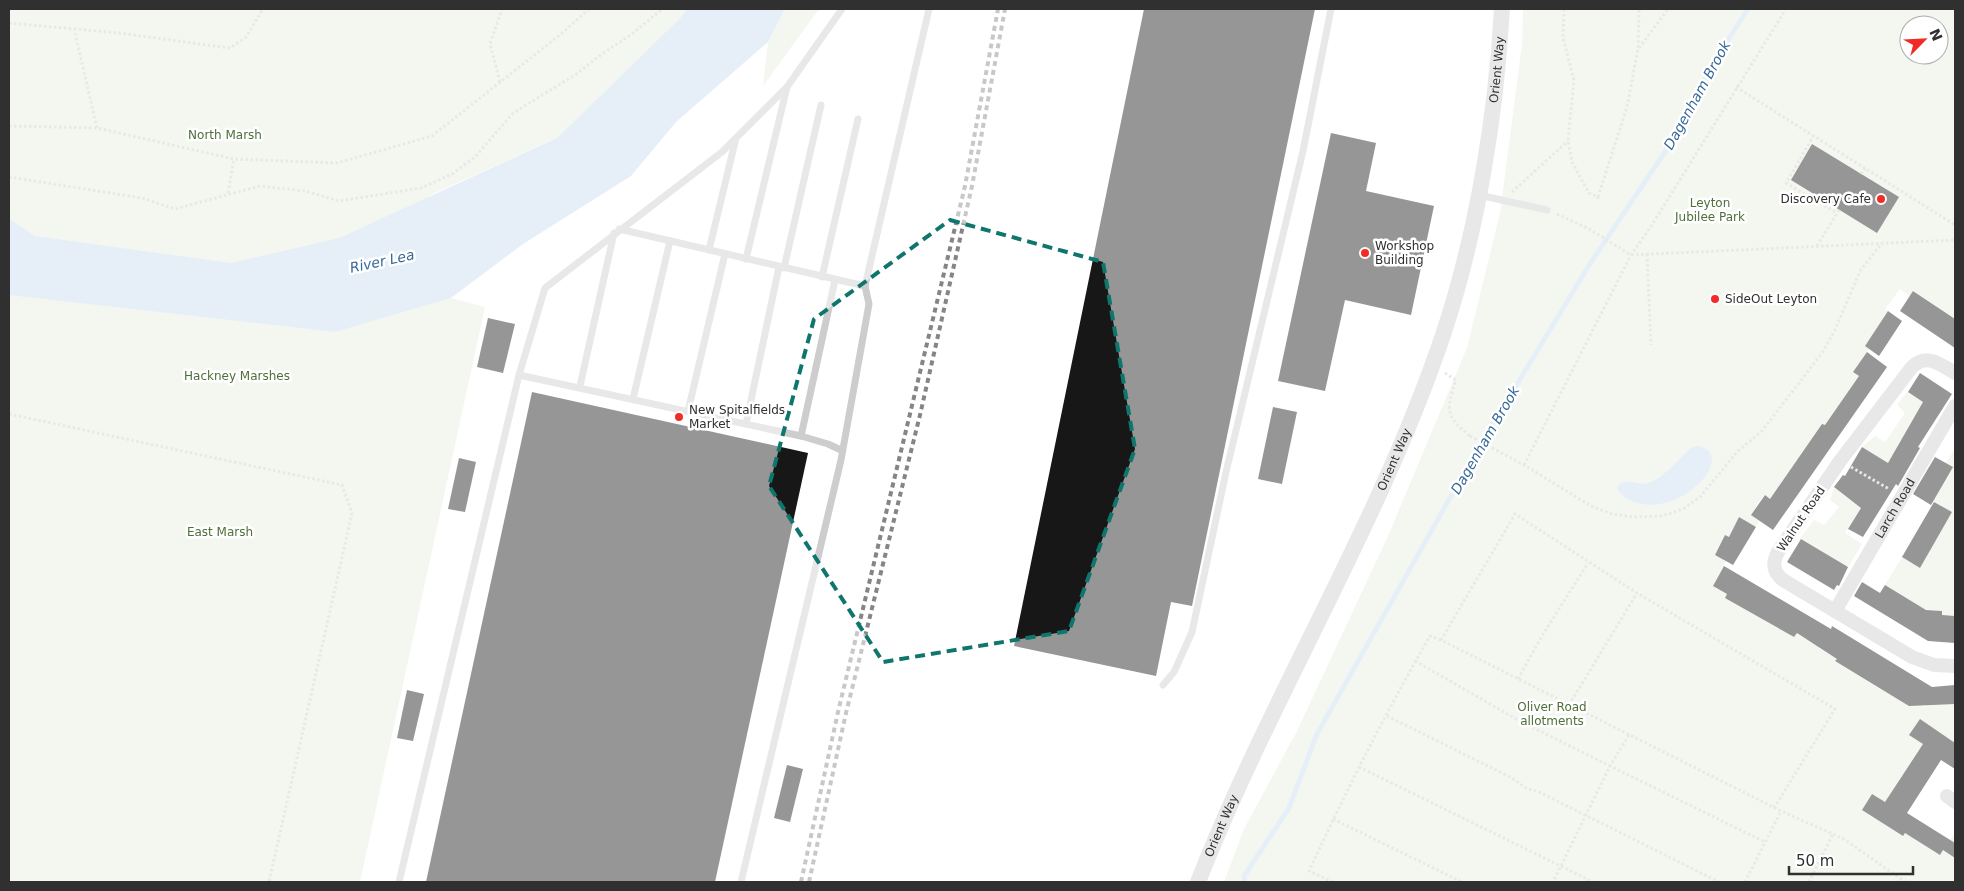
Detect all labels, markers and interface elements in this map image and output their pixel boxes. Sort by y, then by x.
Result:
north arrow [1899,15,1949,65]
text: N [1926,26,1946,43]
street label: Orient Way [1487,36,1507,104]
water label: Dagenham Brook [1660,37,1734,152]
park label: North Marsh [188,128,262,142]
place label: Discovery Cafe [1781,192,1871,206]
marker: Discovery Cafe [1875,193,1887,205]
park label: Leyton Jubilee Park [1674,196,1745,224]
place label: Workshop Building [1375,239,1434,267]
water label: River Lea [348,246,416,276]
marker: Workshop Building [1359,247,1371,259]
place label: SideOut Leyton [1725,292,1817,306]
marker: SideOut Leyton [1709,293,1721,305]
park label: Hackney Marshes [184,369,290,383]
water label: Dagenham Brook [1448,382,1523,497]
place label: New Spitalfields Market [689,403,785,431]
marker: New Spitalfields Market [673,411,685,423]
street label: Orient Way [1375,426,1414,493]
street label: Larch Road [1872,476,1918,541]
street label: Walnut Road [1774,484,1828,554]
park label: East Marsh [187,525,253,539]
park label: Oliver Road allotments [1517,700,1587,728]
street label: Orient Way [1202,792,1241,859]
scale bar [1789,844,1913,876]
text: 50 m [1796,852,1834,870]

